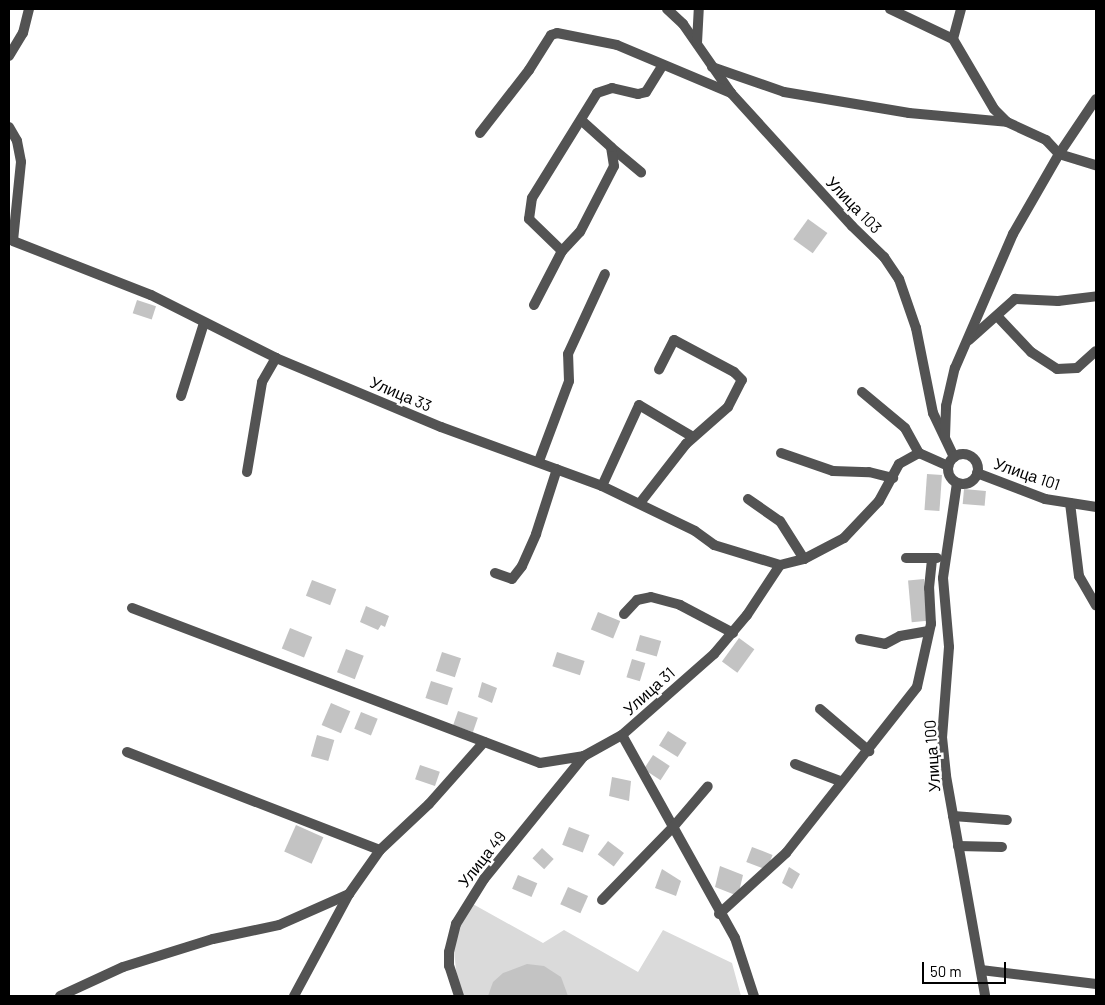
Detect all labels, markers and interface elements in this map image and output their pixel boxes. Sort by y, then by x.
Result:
street label: Улица 103 [822,173,886,237]
street label: Улица 33 [367,372,435,416]
street label: Улица 101 [992,454,1062,494]
street label: Улица 31 [619,663,679,719]
street label: Улица 100 [920,719,944,793]
street label: Улица 49 [454,827,510,891]
scale bar [925,952,1009,984]
text: 50 m [930,962,962,980]

